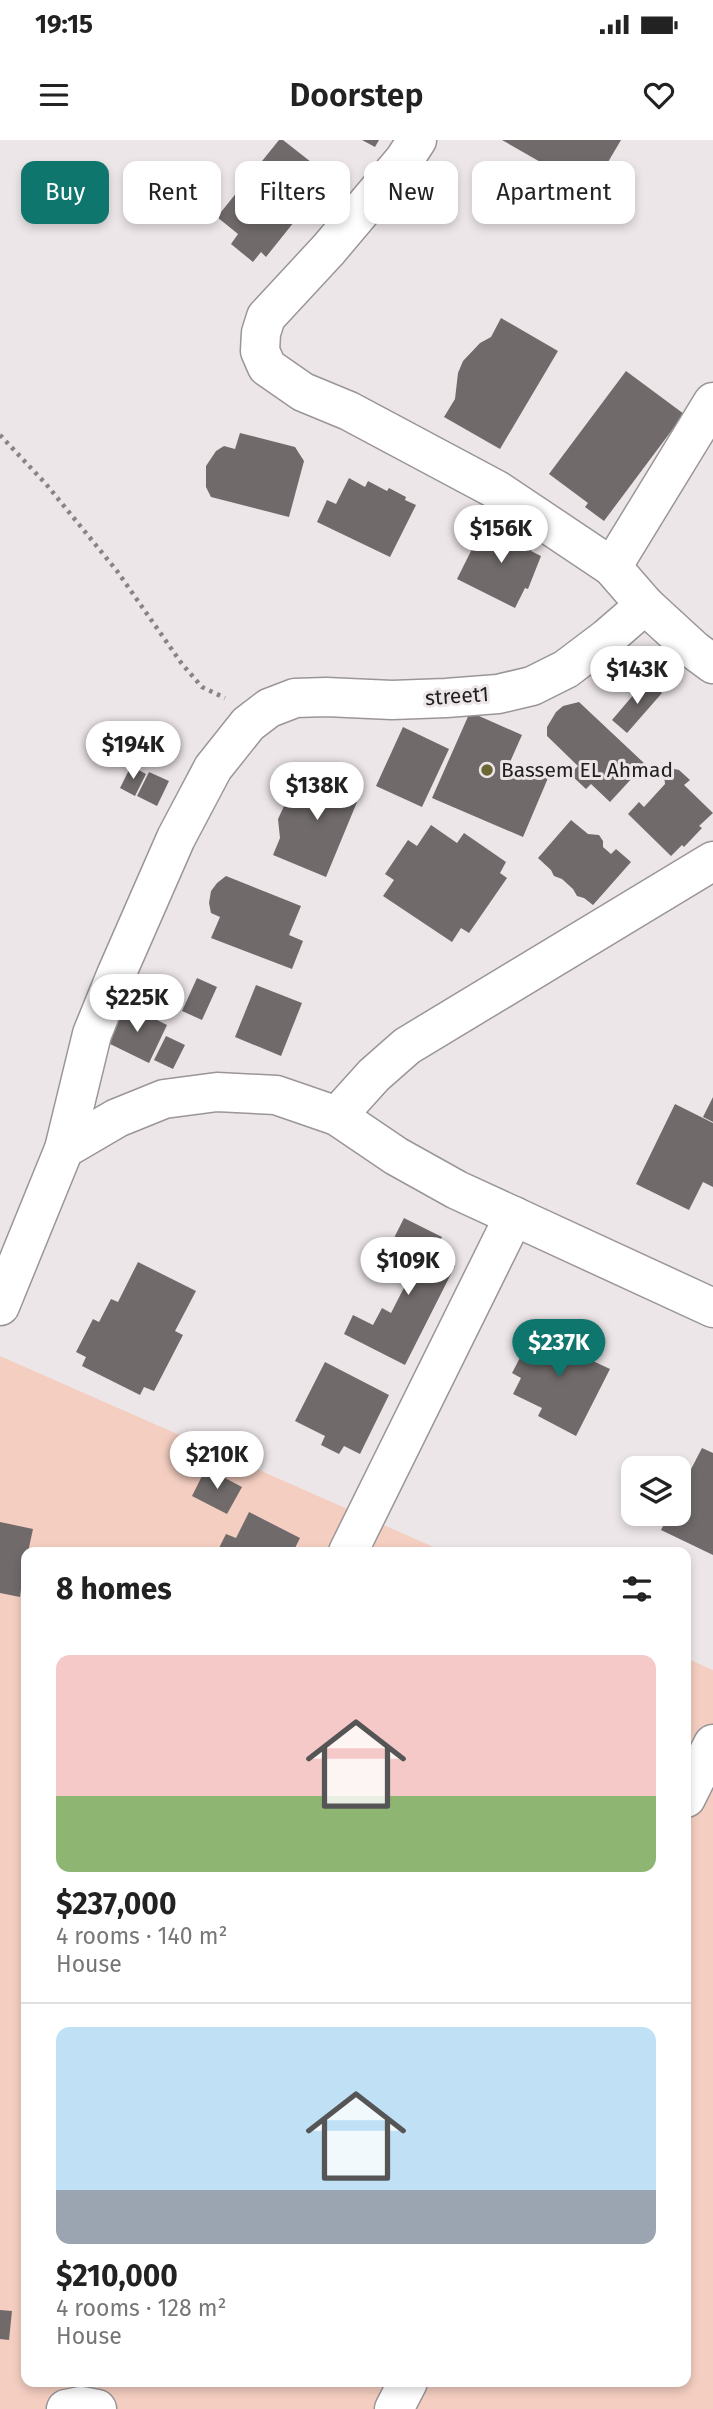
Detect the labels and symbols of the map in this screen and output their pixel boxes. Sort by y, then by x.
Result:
pin: $156K [452,506,550,565]
pin: $143K [588,646,686,706]
street label: street1 [424,681,490,711]
pin: $194K [84,722,182,781]
place label: Bassem EL Ahmad [501,757,673,783]
pin: $138K [268,762,366,822]
marker: Bassem EL Ahmad [479,762,495,778]
pin: $225K [88,974,186,1034]
pin: $109K [359,1238,457,1297]
pin: $237K [510,1320,608,1379]
pin: $210K [168,1432,266,1491]

